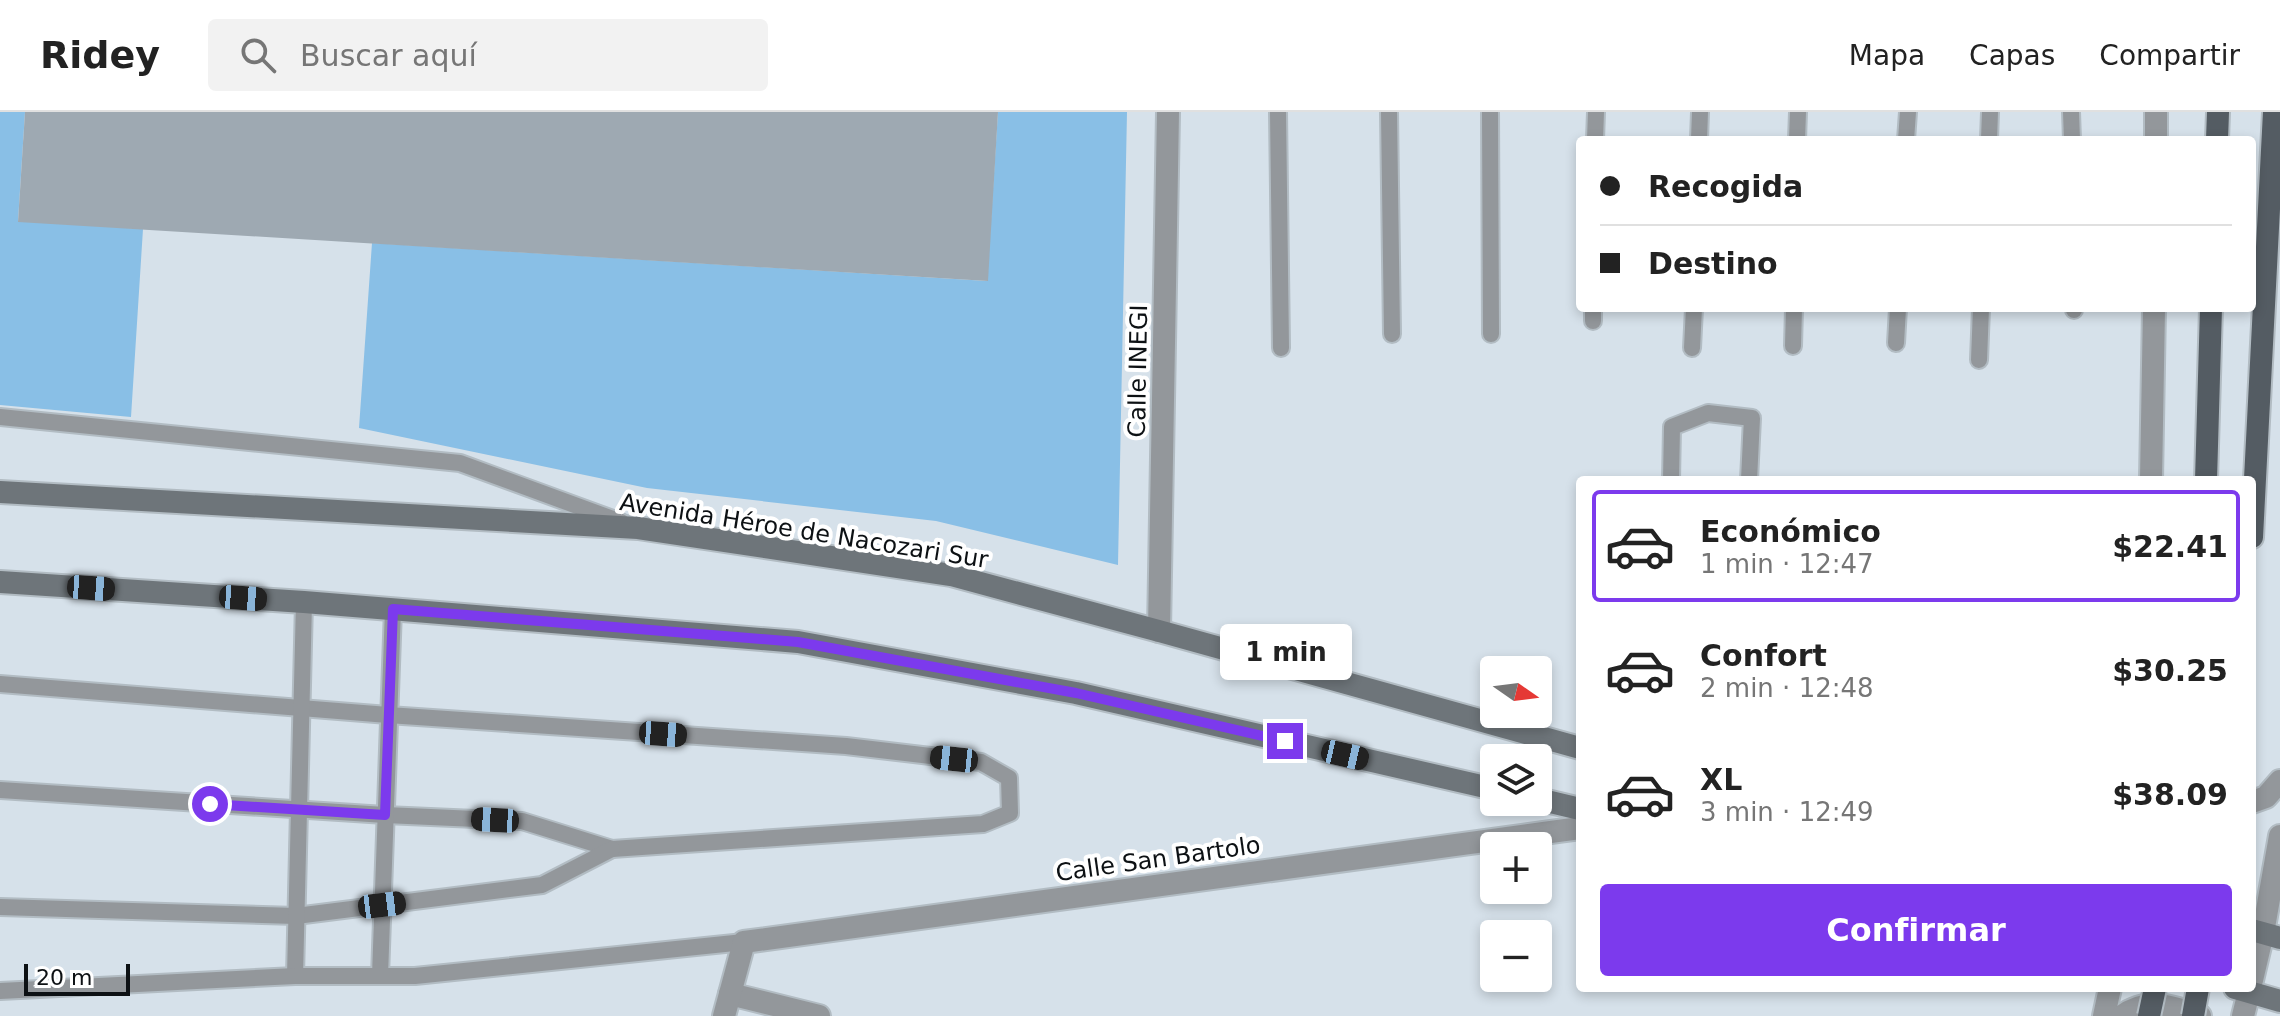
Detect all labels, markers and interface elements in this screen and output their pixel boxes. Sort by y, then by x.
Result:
search box [208,19,768,91]
text: Ridey [40,33,160,77]
icon: search [236,33,280,77]
text: Buscar aquí [300,38,477,73]
text: Mapa [1849,39,1925,72]
text: Capas [1969,39,2055,72]
text: Compartir [2099,39,2240,72]
text: Recogida [1648,169,1803,204]
text: Destino [1648,246,1778,281]
street label: Calle INEGI [1123,304,1153,438]
street label: Avenida Héroe de Nacozari Sur [618,488,990,574]
icon: car [1604,510,1676,582]
text: Económico [1700,514,1881,549]
text: $22.41 [2112,529,2228,564]
text: 1 min · 12:47 [1700,549,1874,579]
car [66,574,116,602]
car [218,584,268,612]
callout: 1 min [1219,625,1351,681]
icon: car [1604,634,1676,706]
text: 1 min [1245,637,1327,667]
text: Confort [1700,638,1827,673]
text: $30.25 [2112,653,2228,688]
north arrow [1480,656,1552,728]
map controls [1480,656,1552,992]
text: 2 min · 12:48 [1700,673,1874,703]
car [638,720,688,748]
route end [1267,723,1303,759]
car [1319,738,1371,772]
button: layers [1480,744,1552,816]
car [929,745,979,773]
icon: car [1604,758,1676,830]
text: XL [1700,762,1742,797]
text: $38.09 [2112,777,2228,812]
route start [192,786,228,822]
text: 3 min · 12:49 [1700,797,1874,827]
car [470,807,520,833]
street label: Calle San Bartolo [1054,831,1262,887]
button: + [1480,832,1552,904]
button: Confirmar [1600,884,2232,976]
car [357,890,407,920]
button: − [1480,920,1552,992]
scale bar [24,960,130,996]
text: 20 m [36,965,92,990]

